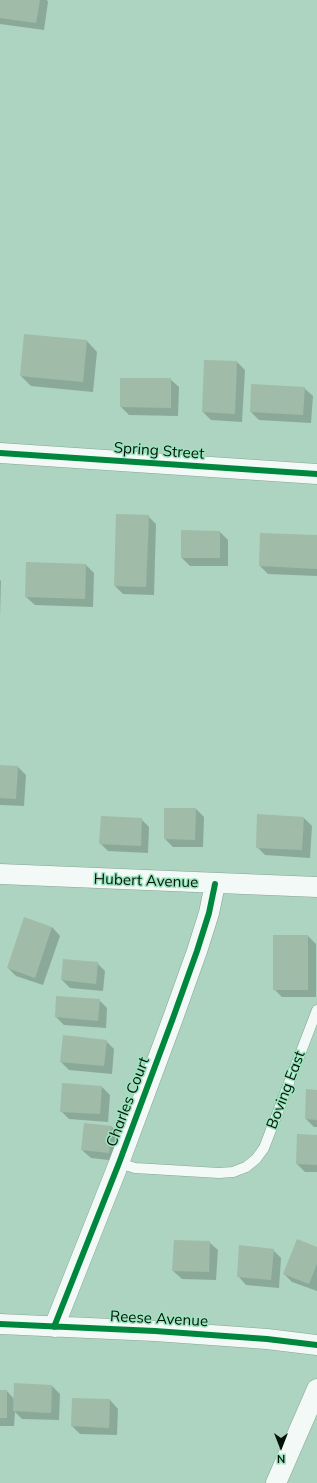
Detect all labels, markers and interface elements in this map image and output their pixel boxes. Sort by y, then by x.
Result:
street label: Spring Street [113,439,205,463]
street label: Hubert Avenue [93,870,199,892]
street label: Boving East [263,1048,309,1132]
street label: Charles Court [103,1055,153,1149]
street label: Reese Avenue [109,1307,209,1331]
north arrow [261,1427,301,1467]
text: N [277,1452,285,1466]

